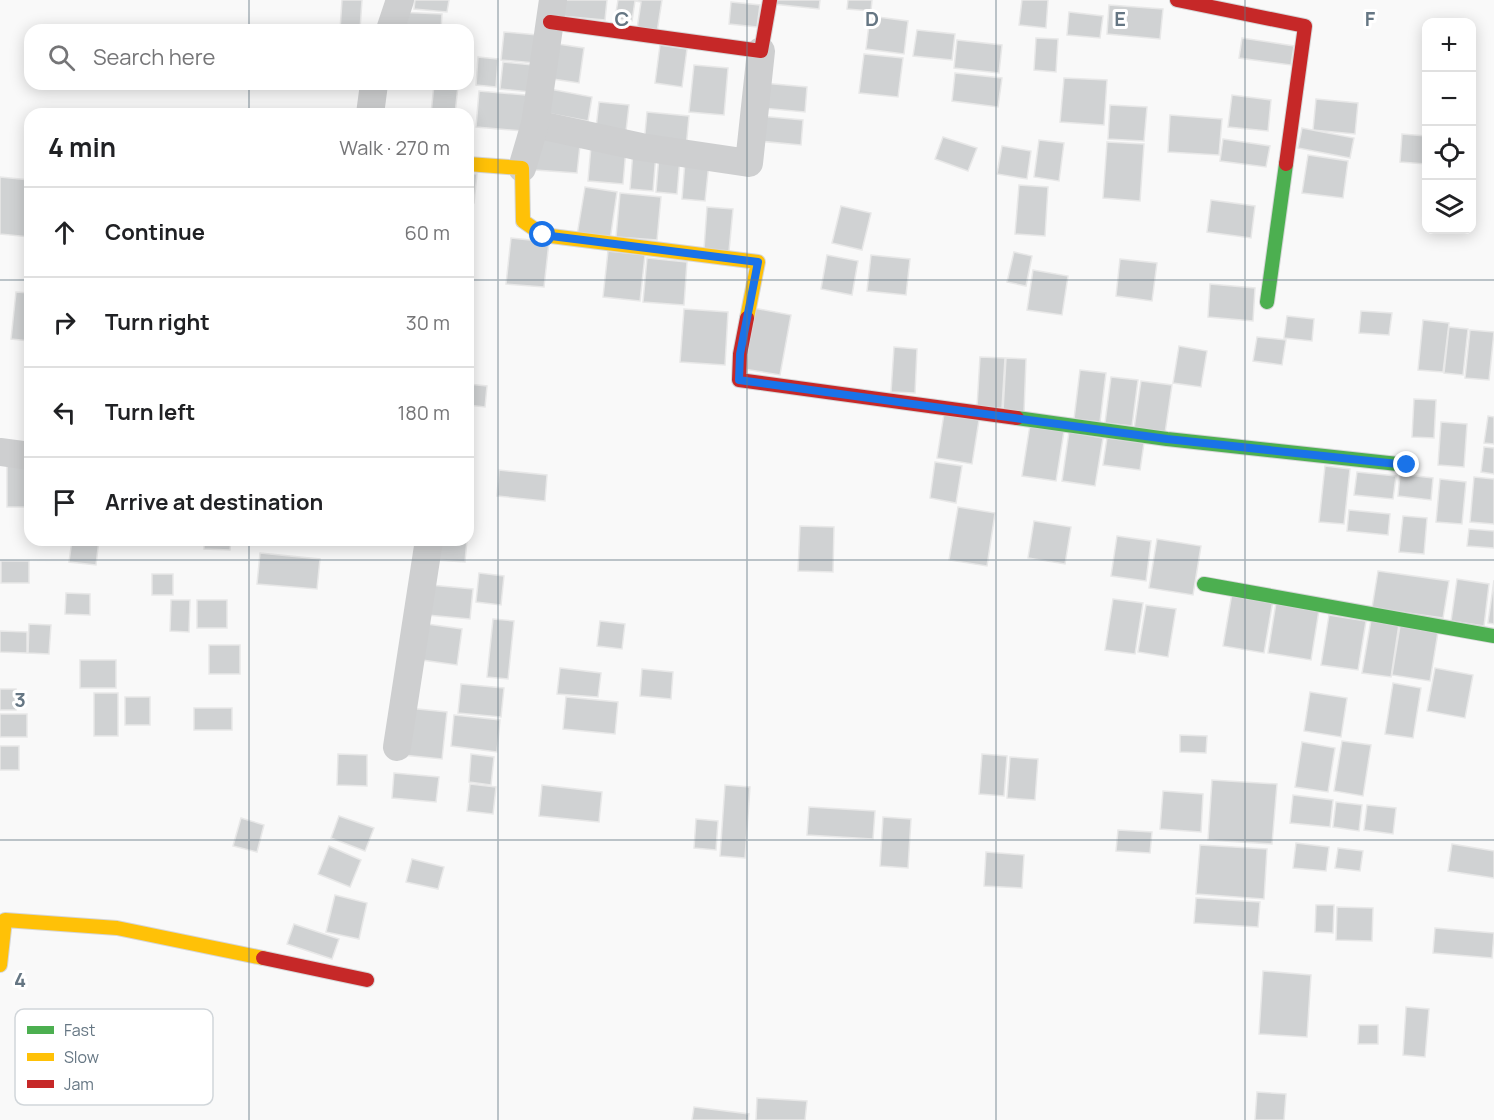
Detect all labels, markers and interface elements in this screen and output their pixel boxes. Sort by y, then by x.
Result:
text: C [615,5,629,32]
text: D [865,5,879,32]
text: E [1114,5,1126,32]
text: F [1365,5,1376,32]
map controls [1422,18,1476,234]
button: + [1422,18,1476,72]
search box [24,24,474,90]
icon: search [45,41,78,74]
text: Search here [93,42,215,72]
button: − [1422,72,1476,126]
button: locate [1422,126,1476,180]
text: 4 min [48,129,116,165]
text: Walk · 270 m [339,134,450,161]
button: layers [1422,180,1476,234]
icon: ahead [48,216,81,249]
text: Continue [105,217,205,247]
text: 60 m [404,219,450,246]
route start [529,221,555,247]
icon: right [48,306,81,339]
text: Turn right [105,307,210,337]
text: 30 m [406,309,450,336]
icon: left [48,396,81,429]
text: Turn left [105,397,195,427]
text: 180 m [397,399,450,426]
route end [1393,451,1419,477]
icon: arrive [48,486,81,519]
text: Arrive at destination [105,487,323,517]
text: 3 [14,686,26,713]
text: 4 [14,966,26,993]
legend [15,1009,213,1105]
text: Fast [64,1019,95,1041]
text: Slow [64,1046,99,1068]
text: Jam [64,1073,94,1095]

